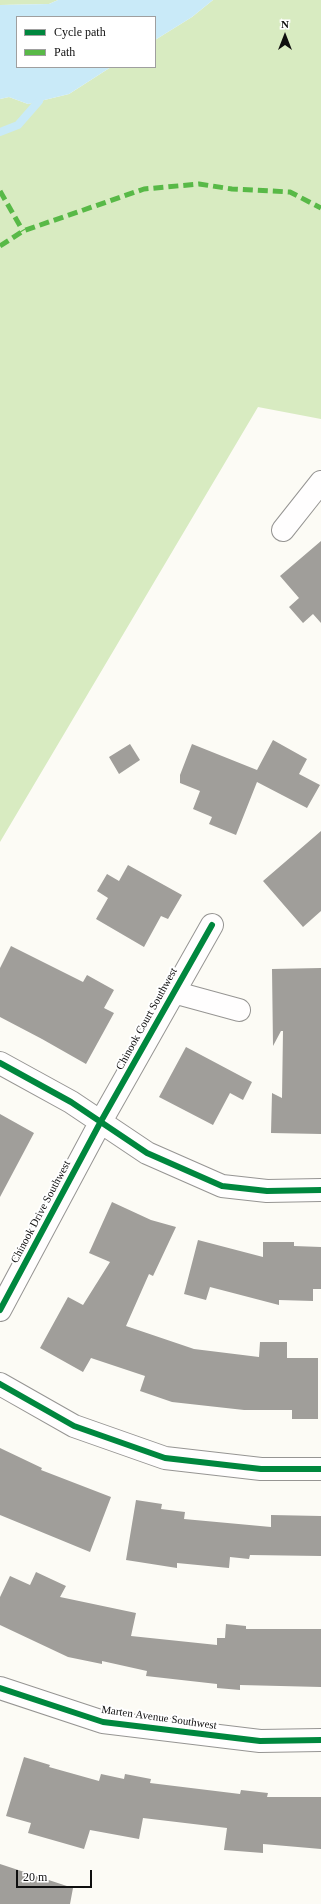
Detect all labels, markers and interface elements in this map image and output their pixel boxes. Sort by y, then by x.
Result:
legend [16,16,156,68]
north arrow [265,16,305,56]
text: N [281,18,289,30]
text: Cycle path [54,25,106,39]
text: Path [54,45,75,59]
street label: Chinook Court Southwest [114,966,180,1072]
street label: Chinook Drive Southwest [8,1158,74,1266]
street label: Marten Avenue Southwest [100,1703,218,1733]
scale bar [18,1862,94,1888]
text: 20 m [23,1870,47,1884]

